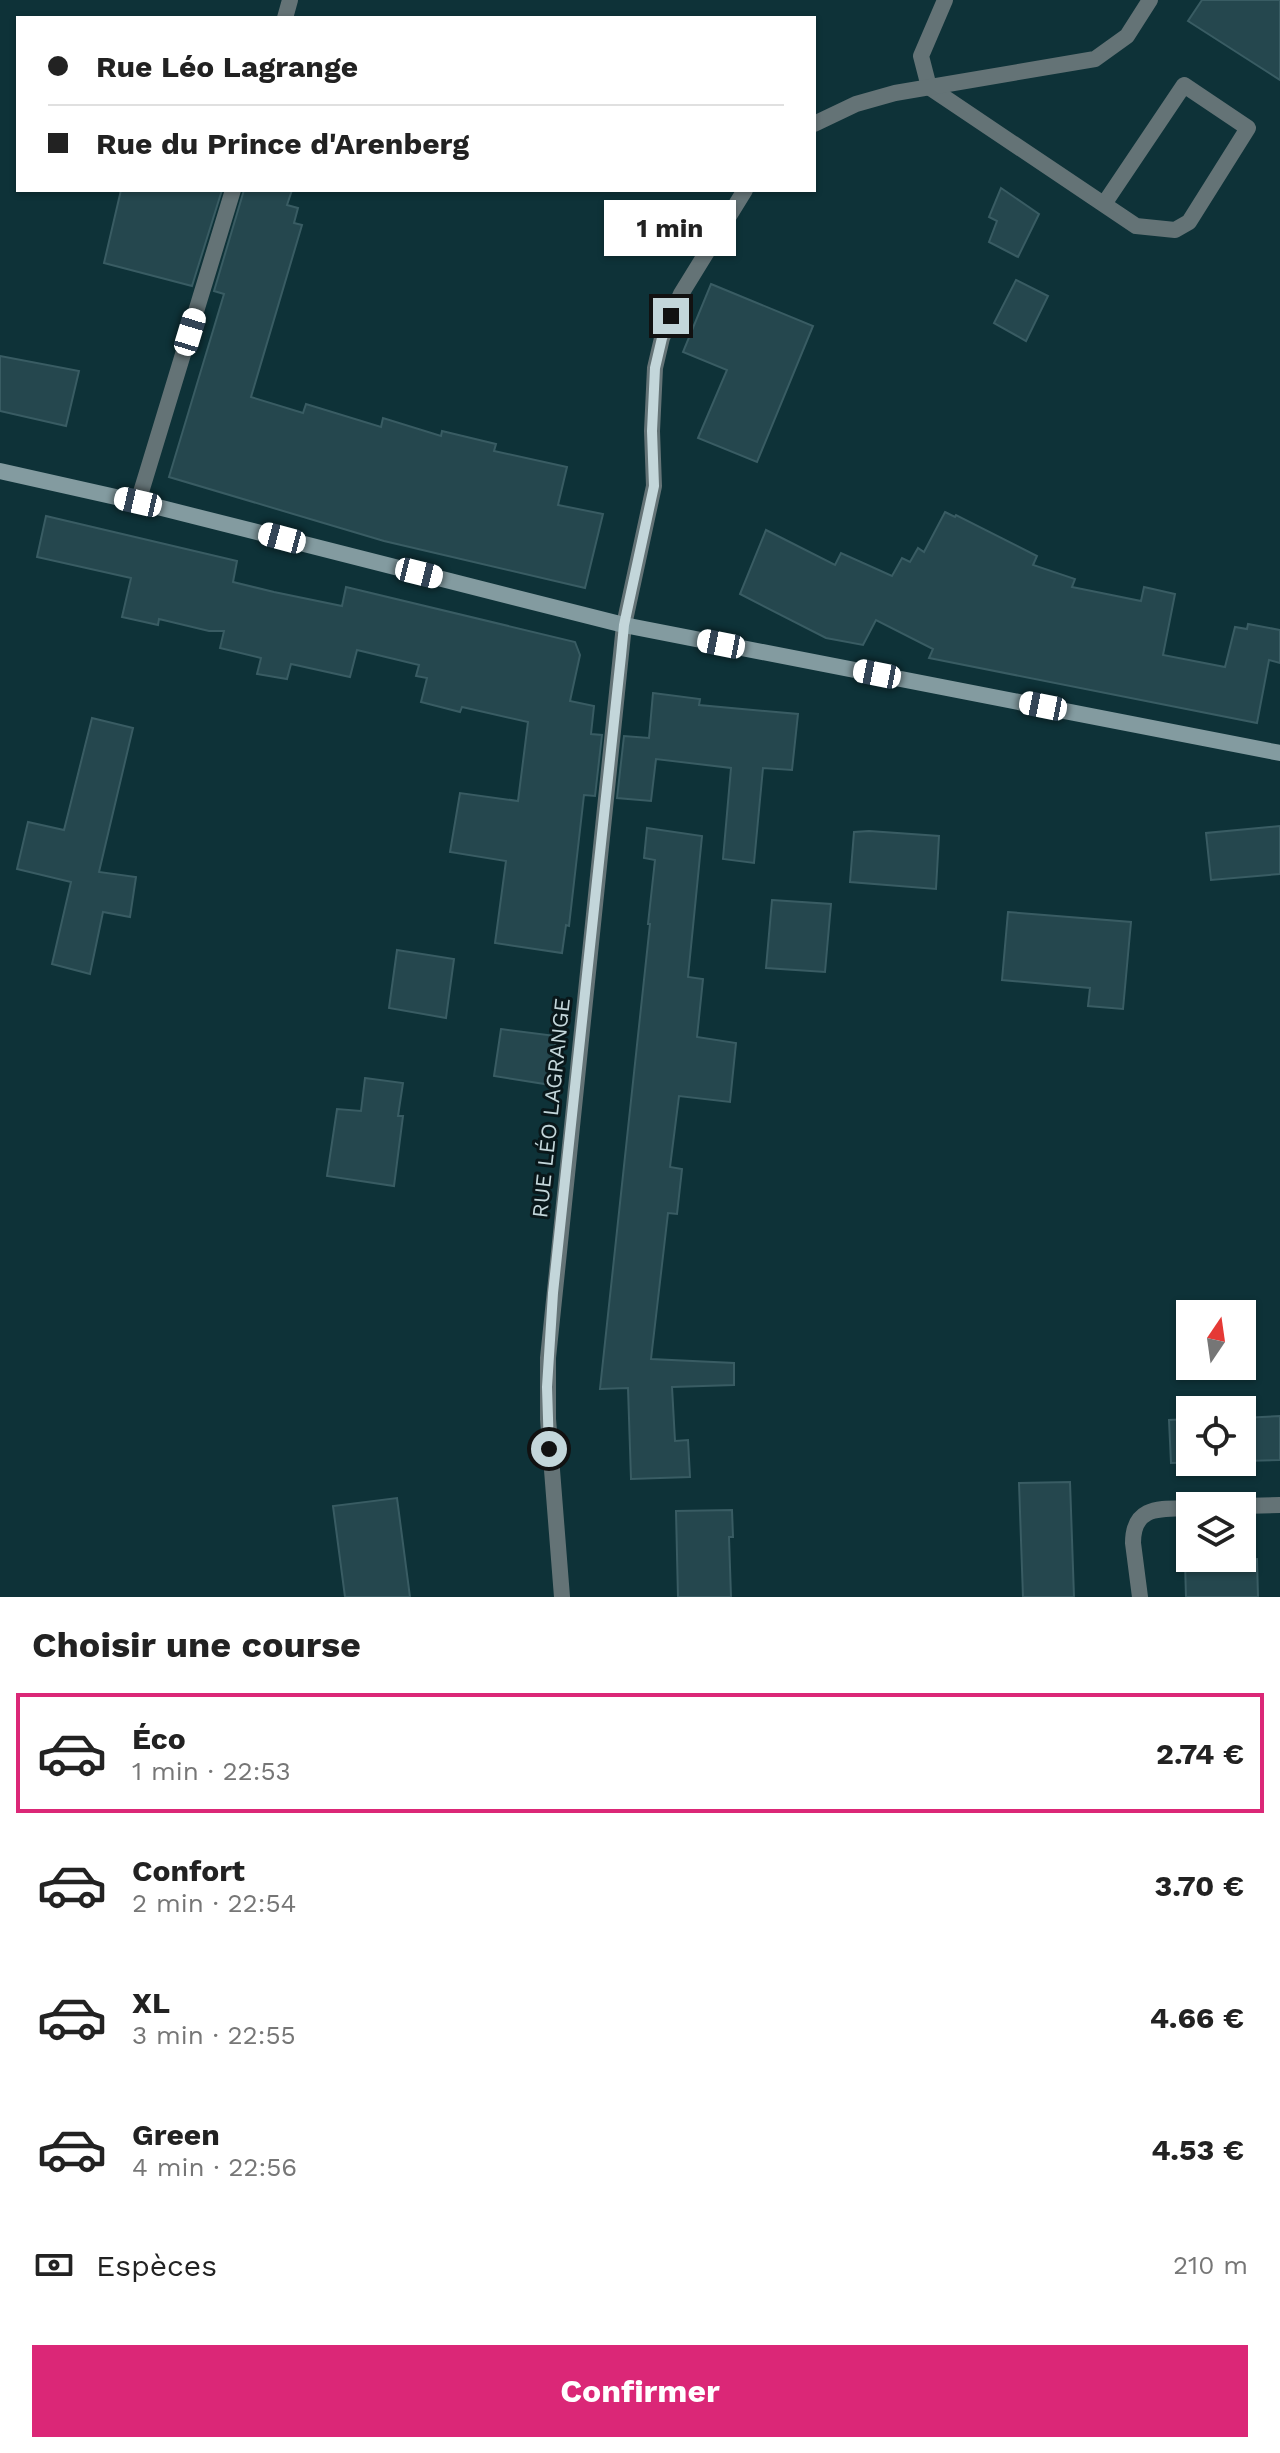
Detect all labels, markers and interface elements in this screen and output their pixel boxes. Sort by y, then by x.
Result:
text: Rue Léo Lagrange [96,49,358,84]
text: Rue du Prince d'Arenberg [96,126,469,161]
callout: 1 min [605,200,737,256]
text: 1 min [637,213,703,243]
route end [653,298,689,334]
car [172,306,208,358]
car [112,485,164,519]
car [256,520,308,556]
car [393,556,445,590]
car [695,628,747,660]
car [851,658,903,690]
car [1017,690,1069,722]
street label: RUE LÉO LAGRANGE [527,997,575,1219]
north arrow [1176,1300,1256,1380]
map controls [1176,1300,1256,1572]
button: locate [1176,1396,1256,1476]
route start [531,1431,567,1467]
button: layers [1176,1492,1256,1572]
text: Choisir une course [32,1624,361,1666]
icon: car [36,1717,108,1789]
text: Éco [132,1721,186,1756]
text: 2.74 € [1156,1736,1244,1771]
text: 1 min · 22:53 [132,1756,291,1786]
icon: car [36,1849,108,1921]
text: Confort [132,1853,245,1888]
text: 3.70 € [1154,1868,1244,1903]
text: 2 min · 22:54 [132,1888,296,1918]
icon: car [36,1981,108,2053]
text: XL [132,1985,170,2020]
text: 4.66 € [1150,2000,1244,2035]
text: 3 min · 22:55 [132,2020,296,2050]
icon: car [36,2113,108,2185]
text: Green [132,2117,220,2152]
text: 4.53 € [1151,2132,1244,2167]
text: 4 min · 22:56 [132,2152,297,2182]
icon: cash [32,2243,76,2287]
text: Espèces [96,2248,217,2283]
text: 210 m [1173,2250,1248,2280]
button: Confirmer [32,2345,1248,2437]

